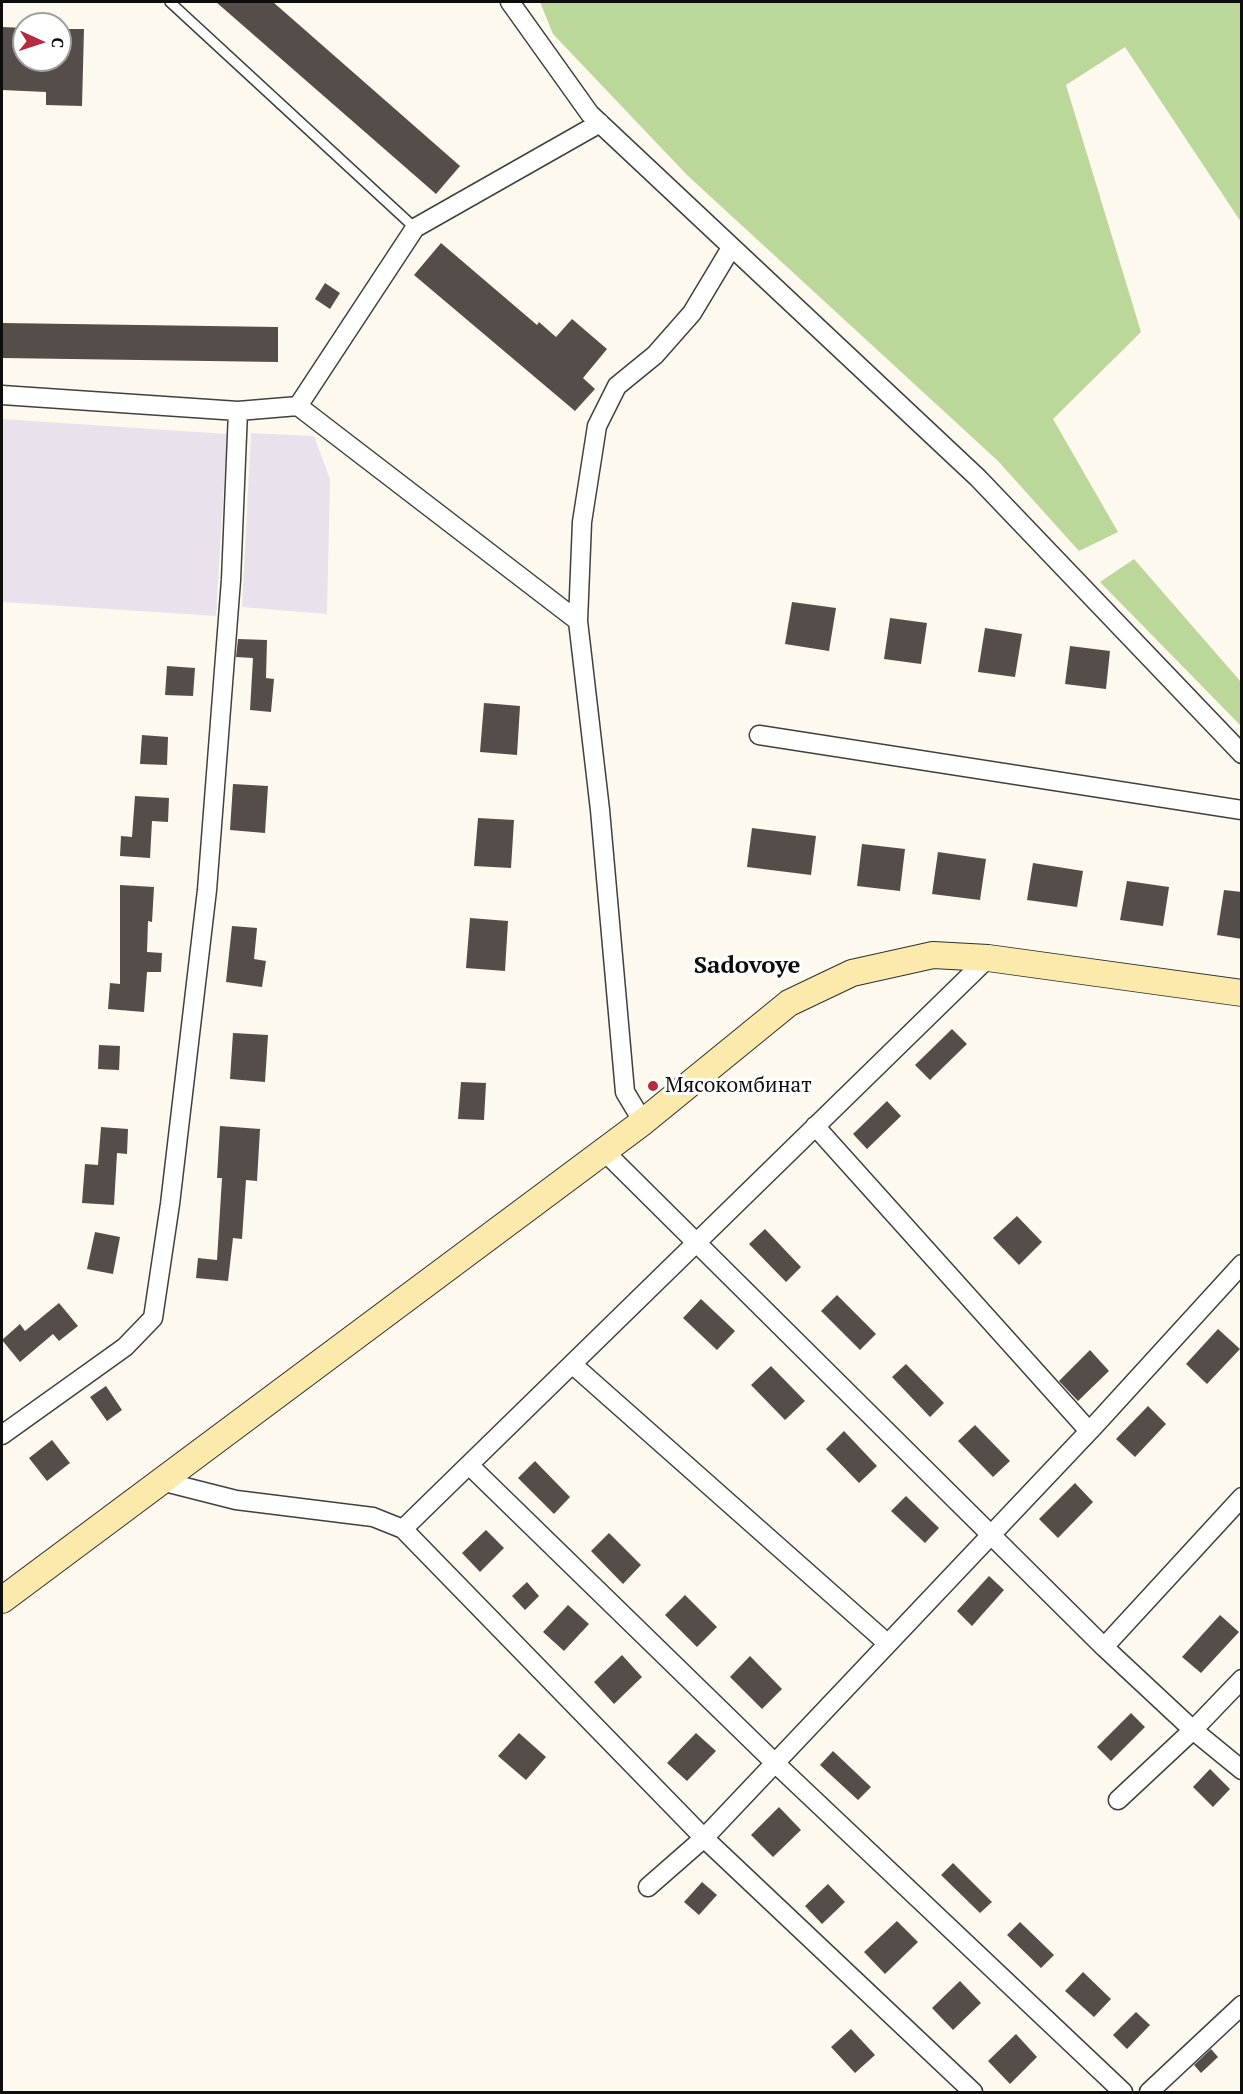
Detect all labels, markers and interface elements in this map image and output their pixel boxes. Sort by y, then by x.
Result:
north arrow [12,12,72,72]
text: С [47,37,69,49]
district label: Sadovoye [694,952,800,980]
place label: Мясокомбинат [665,1073,812,1099]
marker: Мясокомбинат [646,1079,660,1093]

